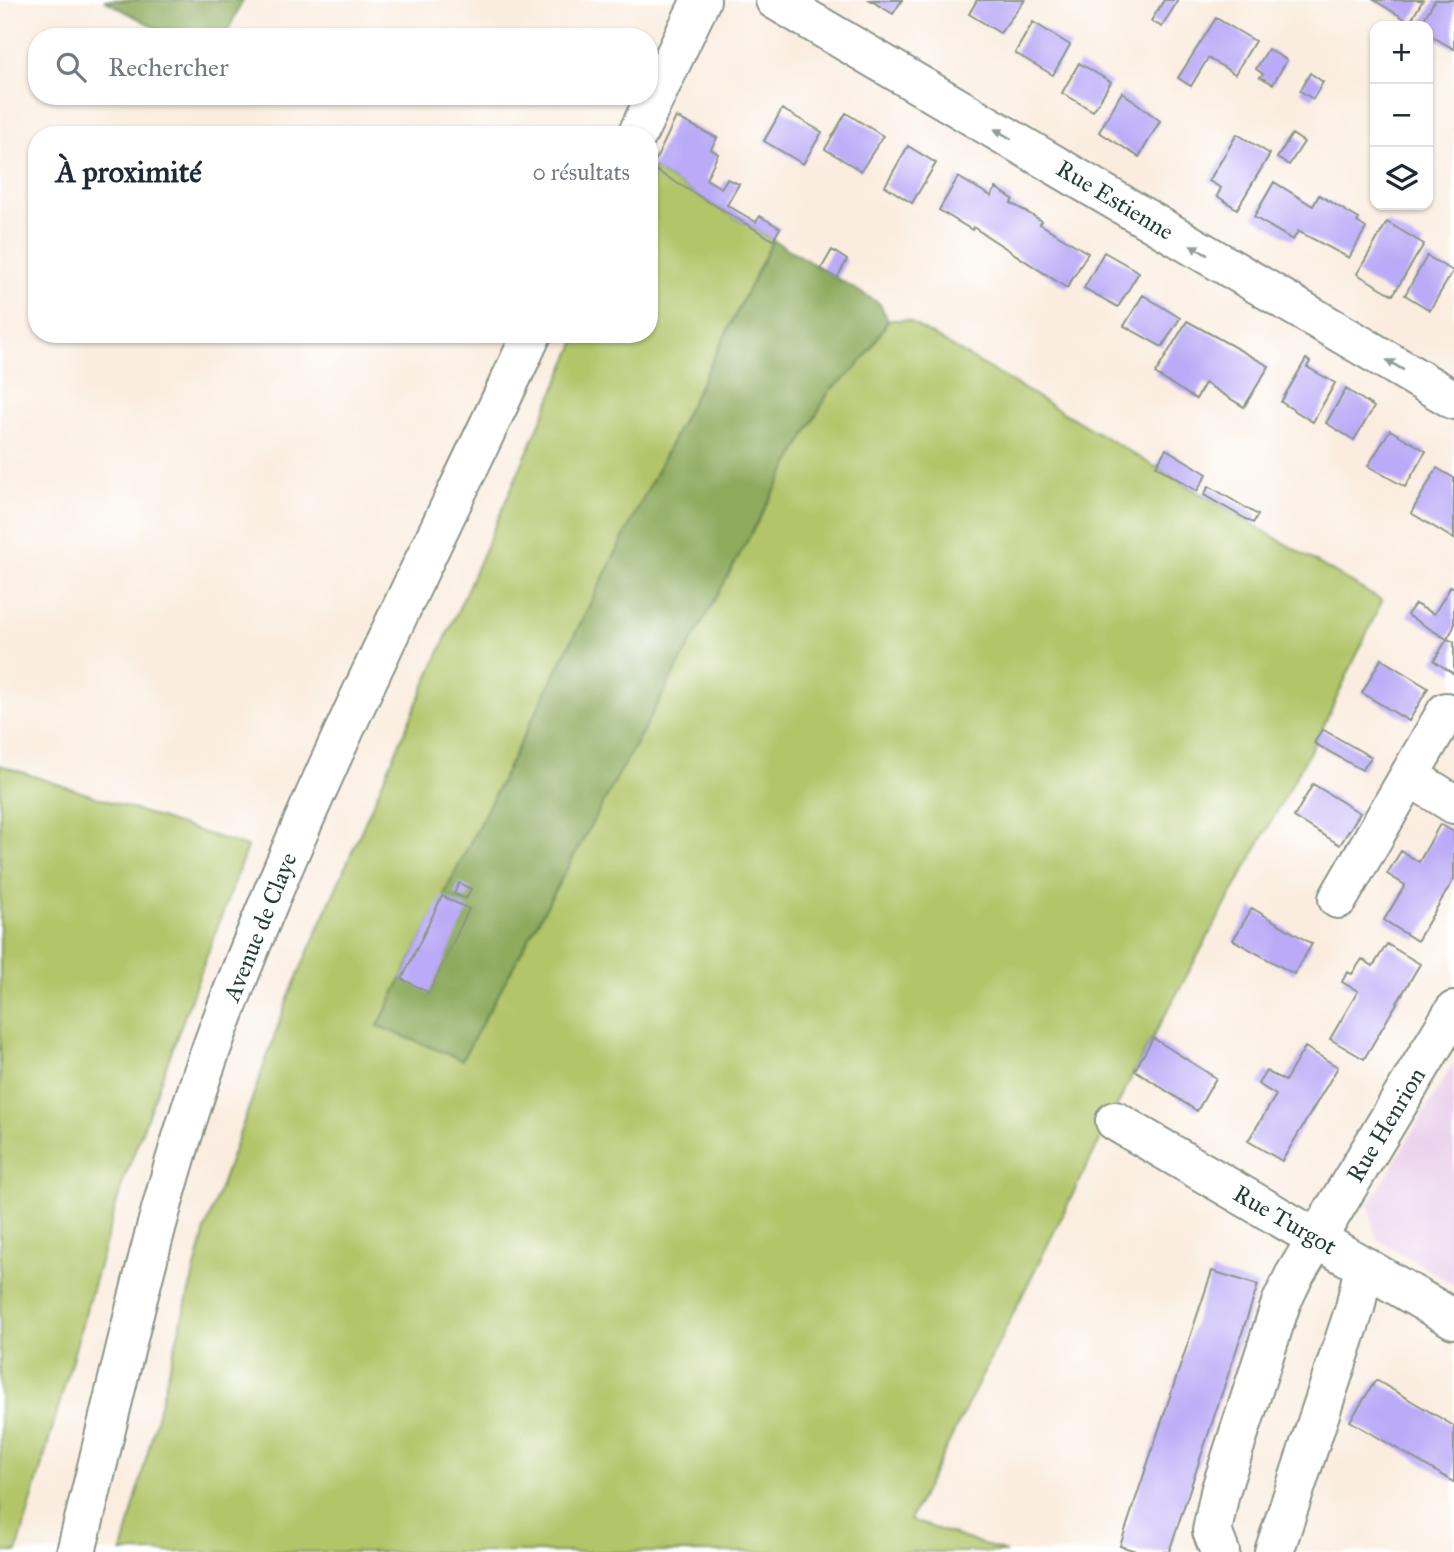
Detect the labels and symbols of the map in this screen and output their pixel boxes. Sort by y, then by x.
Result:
one-way arrow [994,128,1013,141]
street label: Rue Estienne [1051,153,1179,247]
one-way arrow [1190,244,1209,256]
one-way arrow [1386,359,1405,372]
street label: Avenue de Claye [216,848,304,1007]
street label: Rue Henrion [1340,1062,1432,1188]
street label: Rue Turgot [1228,1178,1342,1262]

